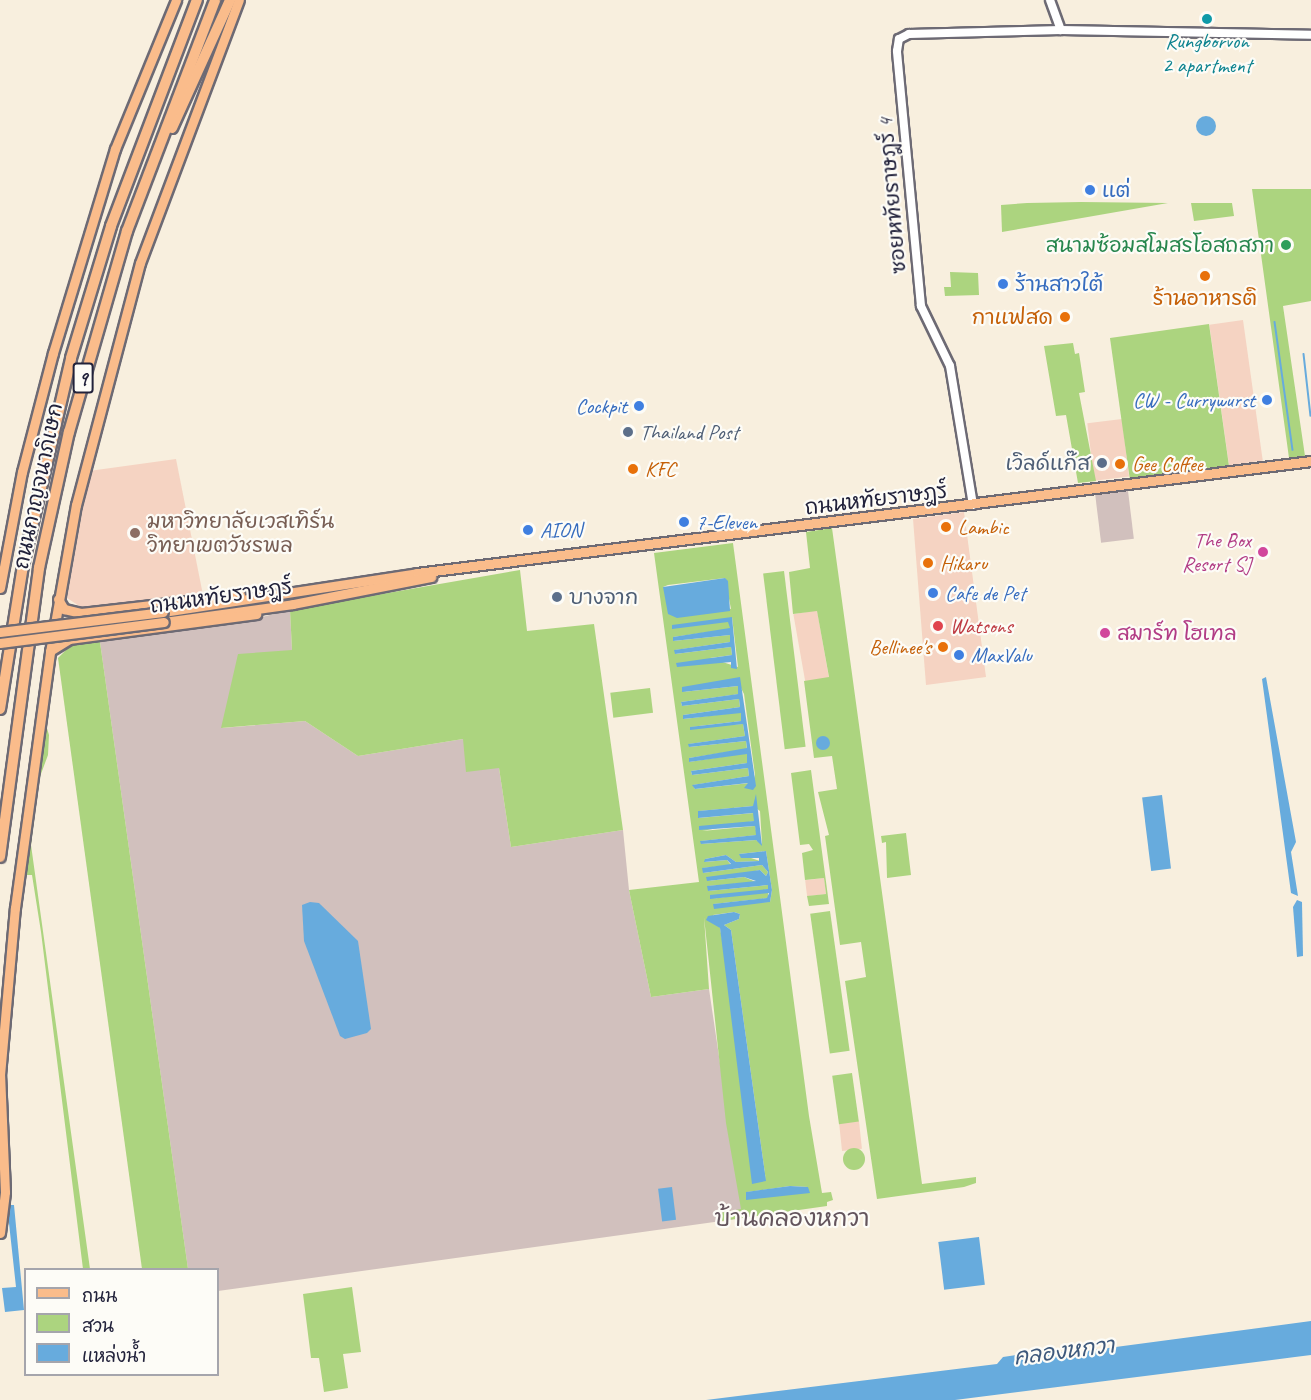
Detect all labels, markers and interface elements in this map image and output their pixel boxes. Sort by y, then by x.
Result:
marker: Rungborvon 2 apartment [1200,12,1214,26]
place label: Rungborvon 2 apartment [1162,28,1252,78]
street label: ซอยหทัยราษฎร์ 4 [873,117,911,275]
place label: แต่ [1102,177,1130,203]
marker: แต่ [1083,183,1097,197]
place label: สนามซ้อมสโมสรโอสถสภา [1046,232,1274,258]
marker: สนามซ้อมสโมสรโอสถสภา [1279,238,1293,252]
marker: ร้านอาหารติ [1198,269,1212,283]
place label: ร้านสาวใต้ [1015,271,1103,297]
marker: ร้านสาวใต้ [996,277,1010,291]
place label: ร้านอาหารติ [1153,285,1257,311]
place label: กาแฟสด [972,304,1053,330]
marker: กาแฟสด [1058,310,1072,324]
road number: 9 [72,361,94,395]
place label: CW - Currywurst [1133,387,1255,413]
place label: Cockpit [576,393,627,419]
marker: CW - Currywurst [1260,393,1274,407]
marker: Cockpit [632,399,646,413]
street label: ถนนกาญจนาภิเษก [8,401,68,571]
place label: Thailand Post [640,419,738,445]
marker: Thailand Post [621,425,635,439]
place label: เวิลด์แก๊ส [1006,450,1090,476]
place label: Gee Coffee [1132,451,1202,477]
place label: KFC [645,456,676,482]
marker: เวิลด์แก๊ส [1095,456,1109,470]
marker: Gee Coffee [1113,457,1127,471]
marker: KFC [626,462,640,476]
street label: ถนนหทัยราษฎร์ [803,478,949,520]
place label: มหาวิทยาลัยเวสเทิร์น วิทยาเขตวัชรพล [147,508,334,558]
place label: 7-Eleven [696,509,757,535]
place label: Lambic [958,514,1009,540]
marker: 7-Eleven [677,515,691,529]
place label: AION [540,517,582,543]
marker: Lambic [939,520,953,534]
marker: AION [521,523,535,537]
marker: มหาวิทยาลัยเวสเทิร์น วิทยาเขตวัชรพล [128,526,142,540]
place label: The Box Resort SJ [1182,527,1251,577]
marker: The Box Resort SJ [1256,545,1270,559]
place label: Hikaru [940,550,987,576]
marker: Hikaru [921,556,935,570]
street label: ถนนหทัยราษฎร์ [148,574,294,618]
place label: Cafe de Pet [945,580,1025,606]
place label: บางจาก [569,584,638,610]
marker: Cafe de Pet [926,586,940,600]
marker: บางจาก [550,590,564,604]
place label: Watsons [950,613,1012,639]
marker: Watsons [931,619,945,633]
place label: สมาร์ท โฮเทล [1117,620,1237,646]
marker: สมาร์ท โฮเทล [1098,626,1112,640]
place label: Bellinee's [869,634,931,660]
marker: Bellinee's [936,640,950,654]
place label: MaxValu [971,642,1032,668]
marker: MaxValu [952,648,966,662]
district label: บ้านคลองหกวา [715,1205,869,1233]
legend [24,1268,219,1376]
text: ถนน [82,1285,117,1307]
text: สวน [82,1315,114,1337]
water label: คลองหกวา [1012,1333,1116,1371]
text: แหล่งน้ำ [82,1345,146,1367]

